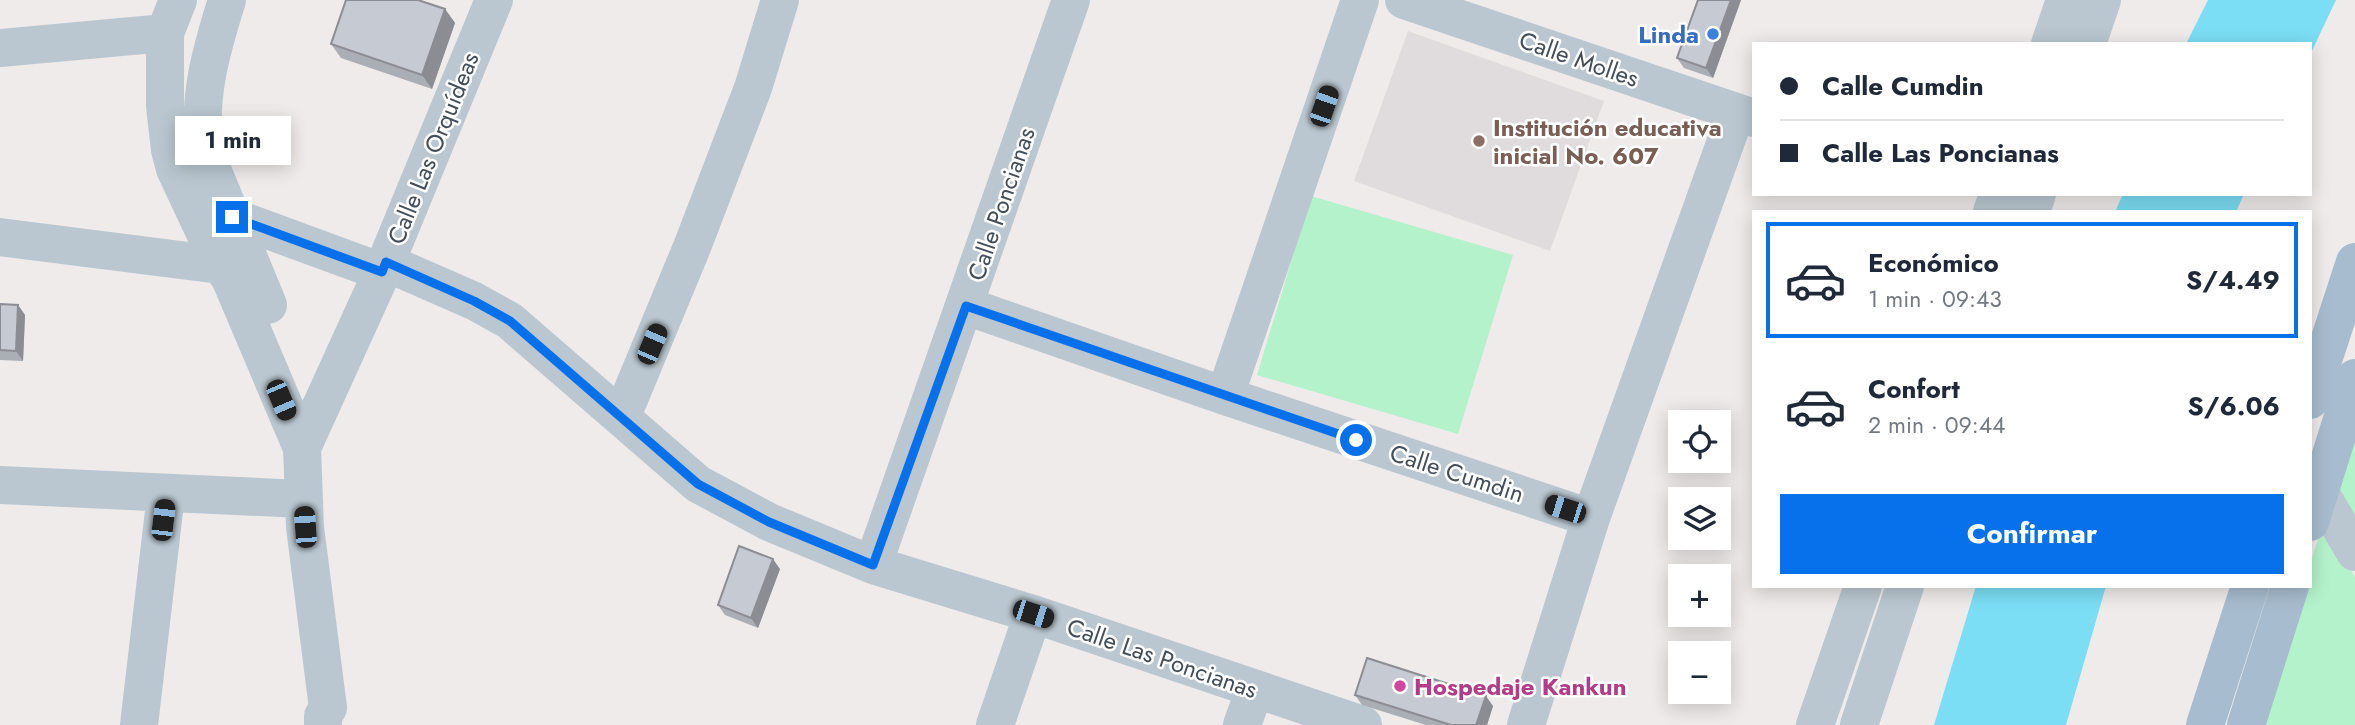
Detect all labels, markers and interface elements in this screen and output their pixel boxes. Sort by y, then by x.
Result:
place label: Linda [1638,17,1699,52]
street label: Calle Molles [1515,22,1643,96]
marker: Linda [1705,26,1721,42]
street label: Calle Las Orquídeas [378,47,488,249]
text: Calle Cumdin [1822,67,1984,105]
car [1308,83,1341,129]
place label: Institución educativa inicial No. 607 [1493,110,1722,173]
callout: 1 min [174,116,290,164]
text: 1 min [204,123,262,157]
street label: Calle Poncianas [958,123,1044,285]
marker: Institución educativa inicial No. 607 [1471,133,1487,149]
text: Calle Las Poncianas [1822,134,2059,172]
route end [216,201,248,233]
text: Económico [1868,244,1999,282]
icon: car [1784,249,1847,312]
text: S/4.49 [2186,261,2280,299]
text: 1 min · 09:43 [1868,282,2002,316]
car [635,321,670,367]
text: Confort [1868,370,1960,408]
icon: car [1784,375,1847,438]
car [264,377,299,423]
text: S/6.06 [2188,387,2280,425]
text: 2 min · 09:44 [1868,408,2005,442]
map controls [1668,410,1731,704]
button: locate [1668,410,1731,473]
route start [1340,424,1372,456]
street label: Calle Cumdin [1386,435,1528,511]
button: layers [1668,487,1731,550]
car [1542,493,1589,525]
button: Confirmar [1780,494,2284,574]
car [151,498,176,542]
car [294,505,317,549]
button: + [1668,564,1731,627]
car [1010,598,1057,630]
street label: Calle Las Poncianas [1062,609,1262,707]
button: − [1668,641,1731,704]
place label: Hospedaje Kankun [1414,669,1626,704]
marker: Hospedaje Kankun [1392,678,1408,694]

